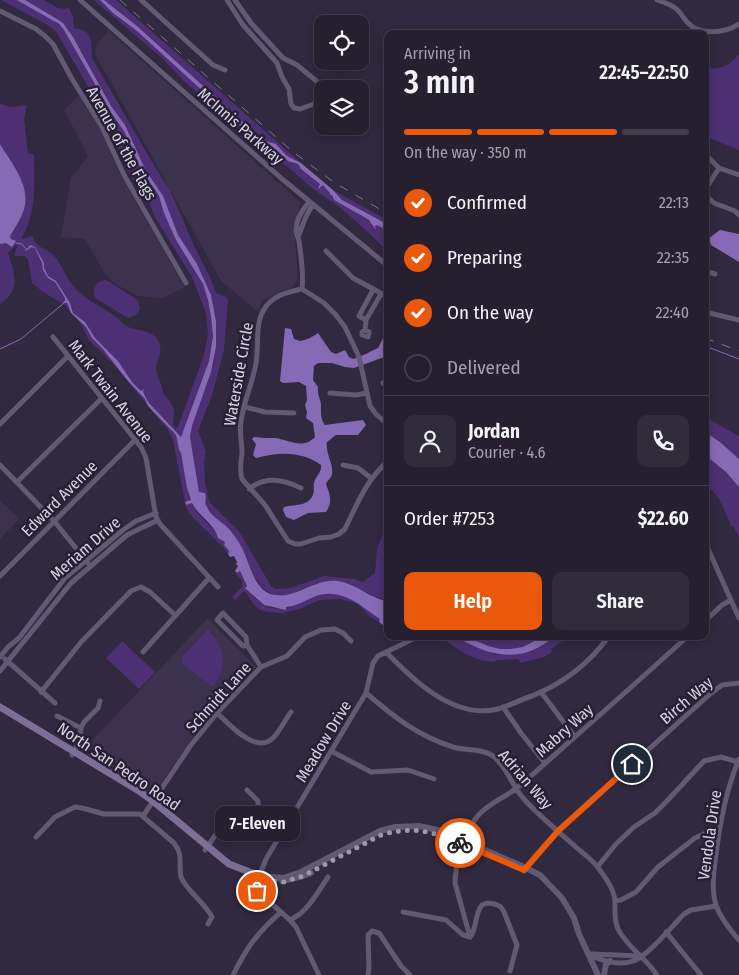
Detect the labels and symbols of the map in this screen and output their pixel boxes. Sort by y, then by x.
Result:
street label: Avenue of the Flags [82,83,161,204]
street label: McInnis Parkway [194,84,288,169]
street label: Waterside Circle [220,321,257,427]
street label: Mark Twain Avenue [65,336,157,447]
street label: Edward Avenue [17,456,101,540]
street label: Meriam Drive [46,513,124,584]
street label: Schmidt Lane [182,658,255,736]
street label: Birch Way [656,672,717,728]
street label: Meadow Drive [292,697,355,786]
street label: Mabry Way [532,699,598,761]
street label: North San Pedro Road [54,718,184,815]
pin [611,743,653,785]
street label: Adrian Way [495,746,557,814]
street label: Vendola Drive [694,789,725,881]
callout: 7-Eleven [214,806,300,841]
courier [435,818,485,868]
pin [236,870,278,912]

